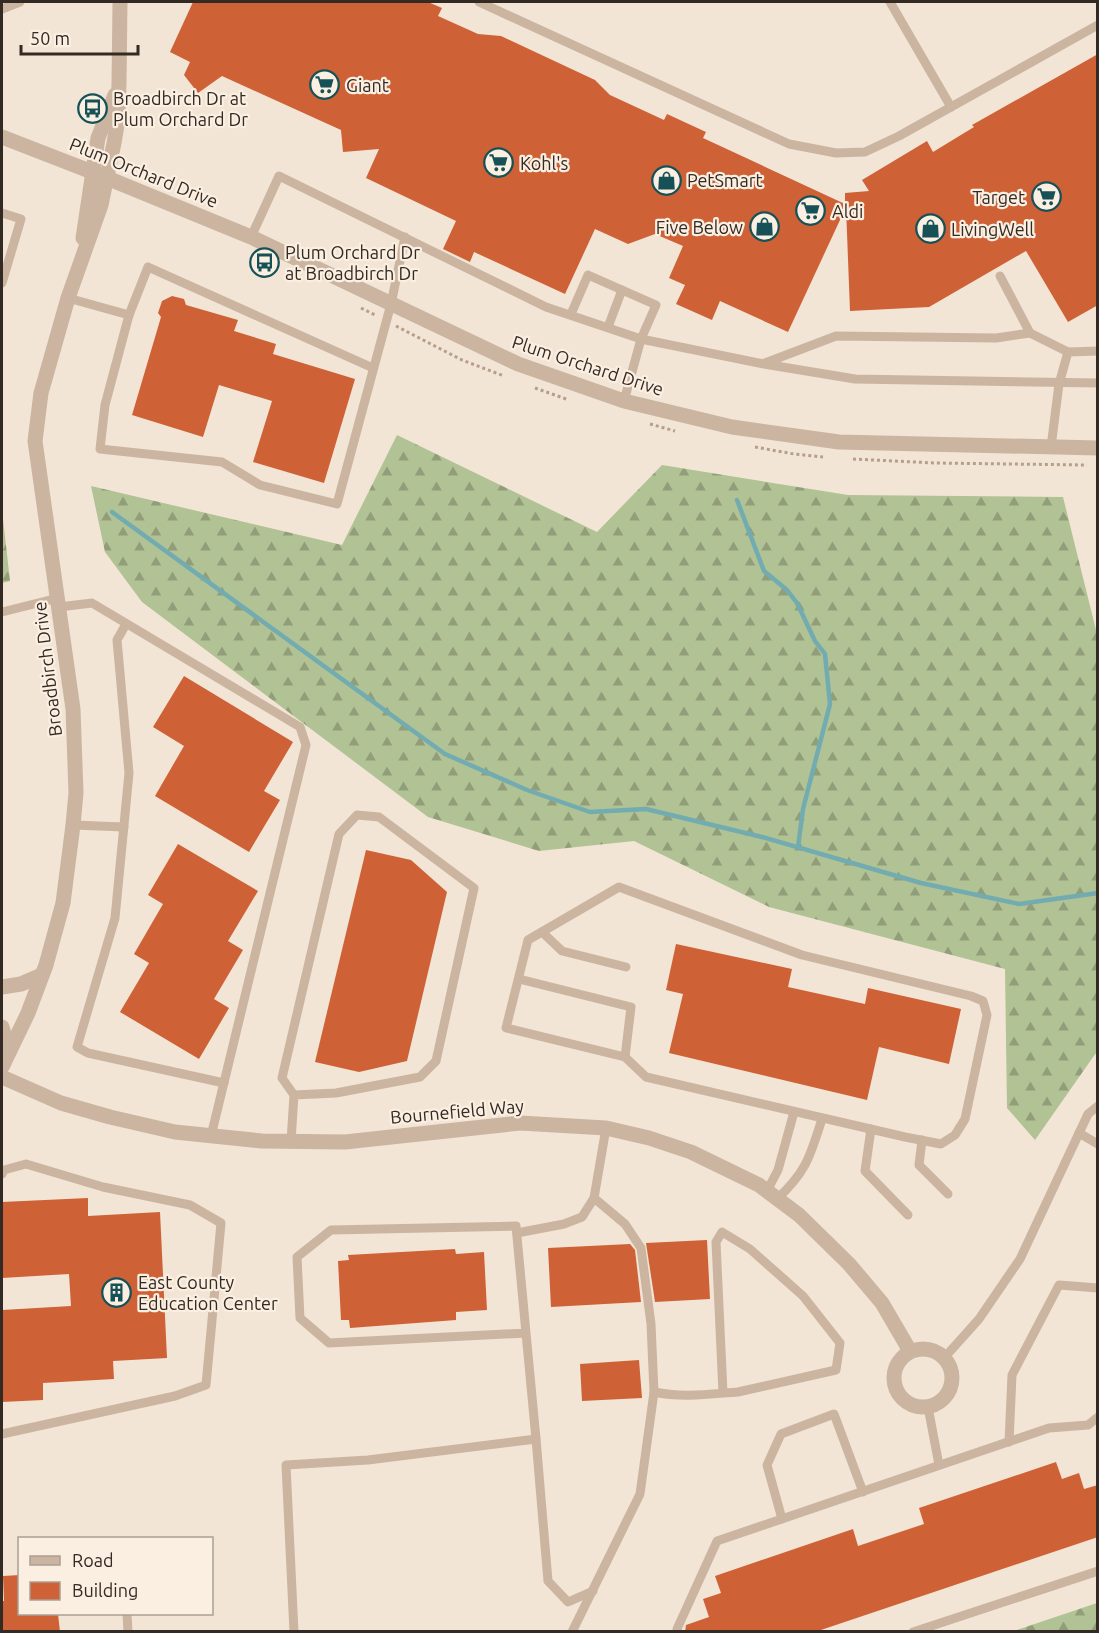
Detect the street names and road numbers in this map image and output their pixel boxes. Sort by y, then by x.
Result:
street label: Plum Orchard Drive [67,133,221,211]
street label: Plum Orchard Drive [510,331,666,399]
street label: Broadbirch Drive [29,600,65,738]
street label: Bournefield Way [389,1095,525,1127]

